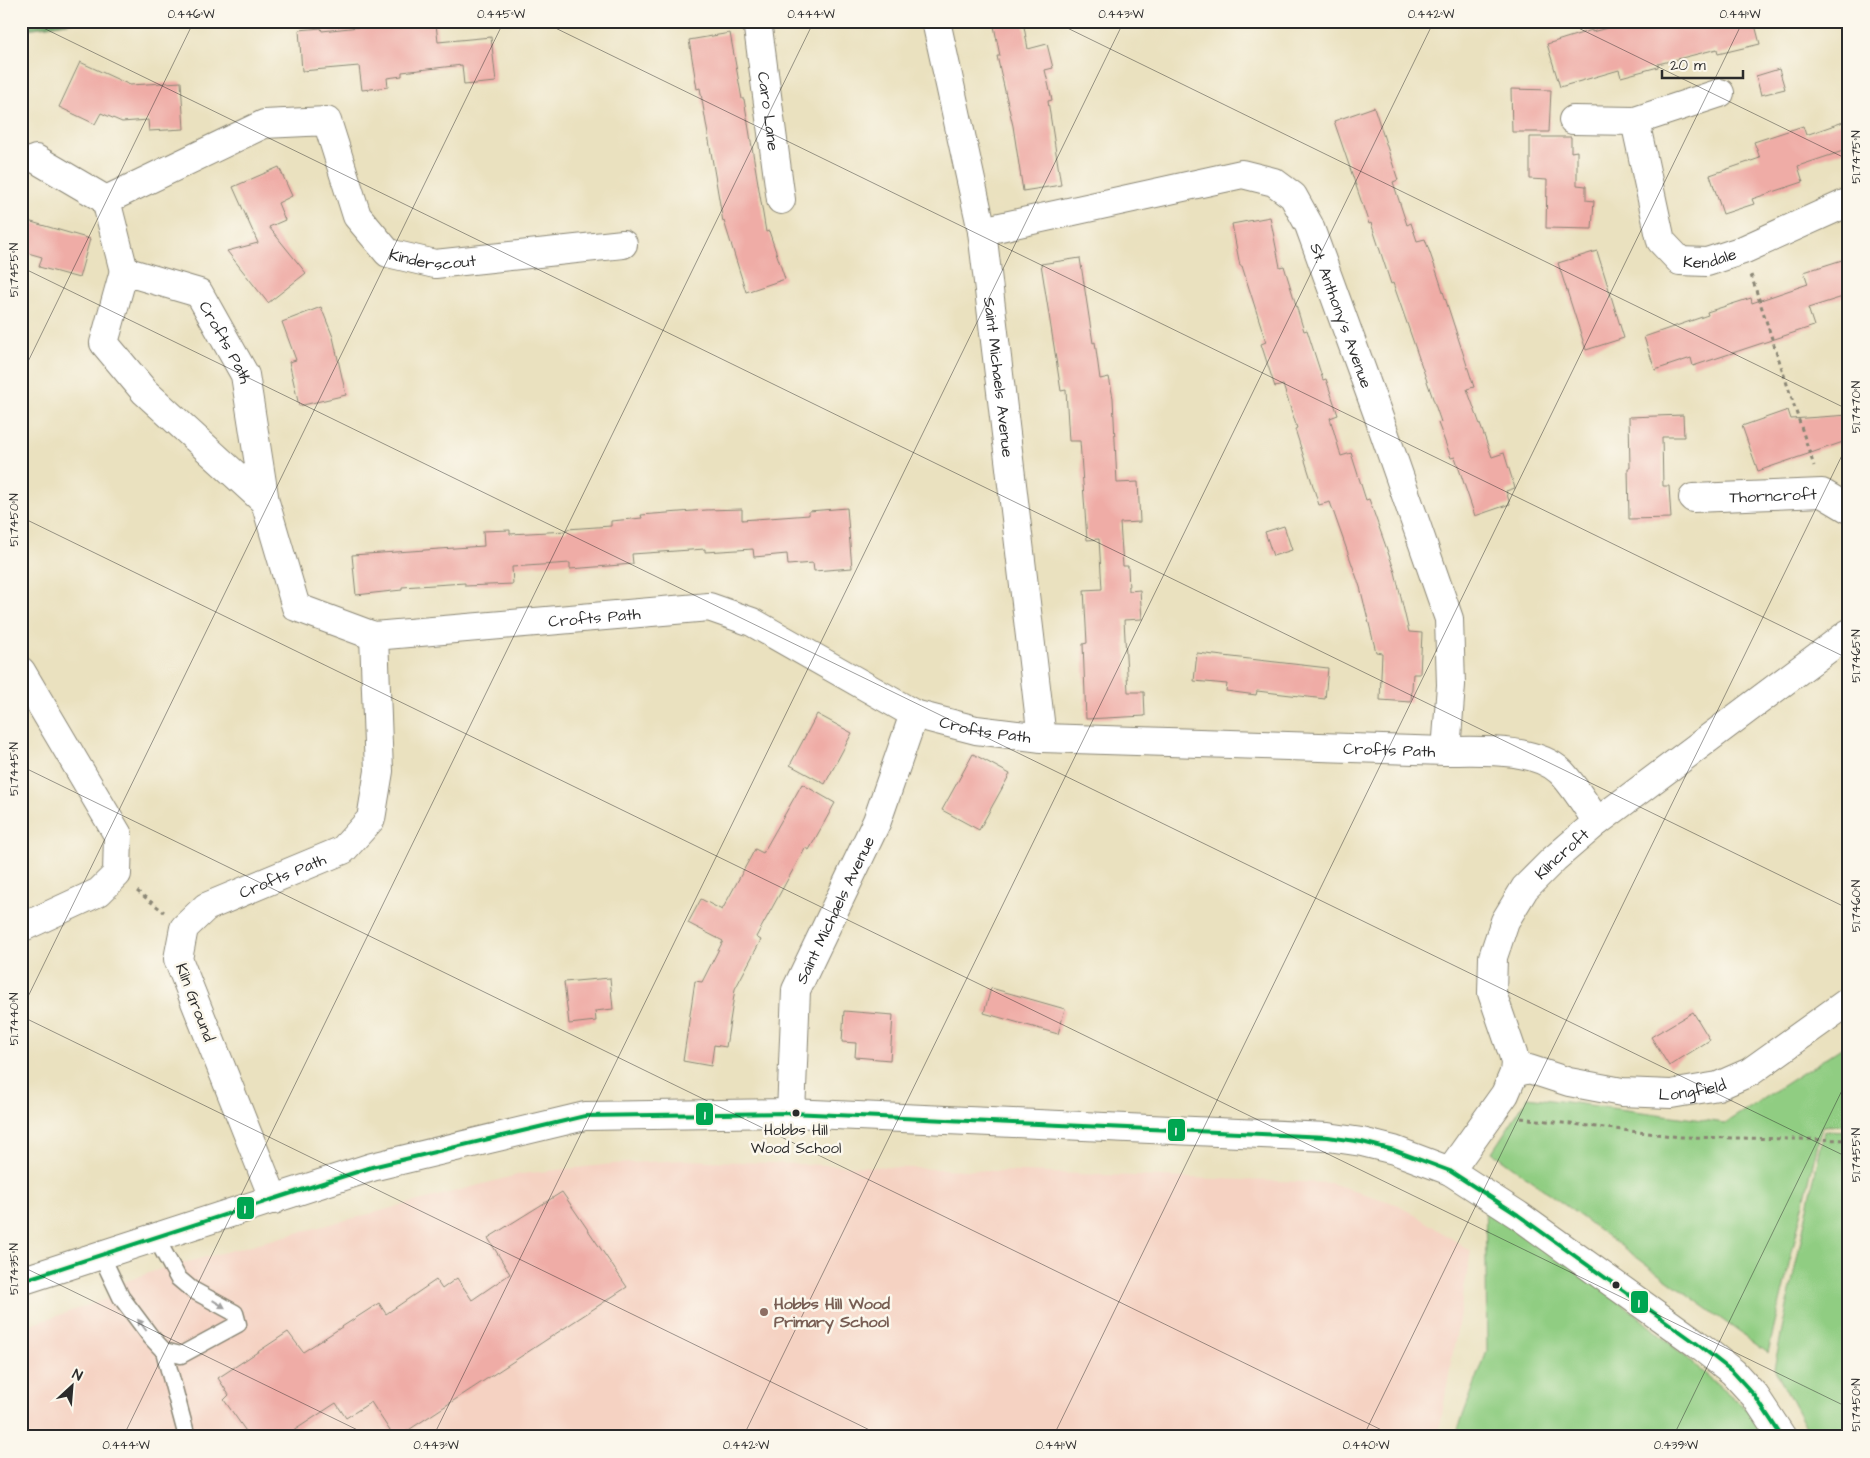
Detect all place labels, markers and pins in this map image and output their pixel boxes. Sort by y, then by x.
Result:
marker: Hobbs Hill Wood School [791,1108,801,1118]
place label: Hobbs Hill Wood School [751,1120,841,1159]
unlabelled marker [1611,1280,1621,1290]
place label: Hobbs Hill Wood Primary School [774,1293,891,1334]
marker: Hobbs Hill Wood Primary School [758,1306,770,1318]

